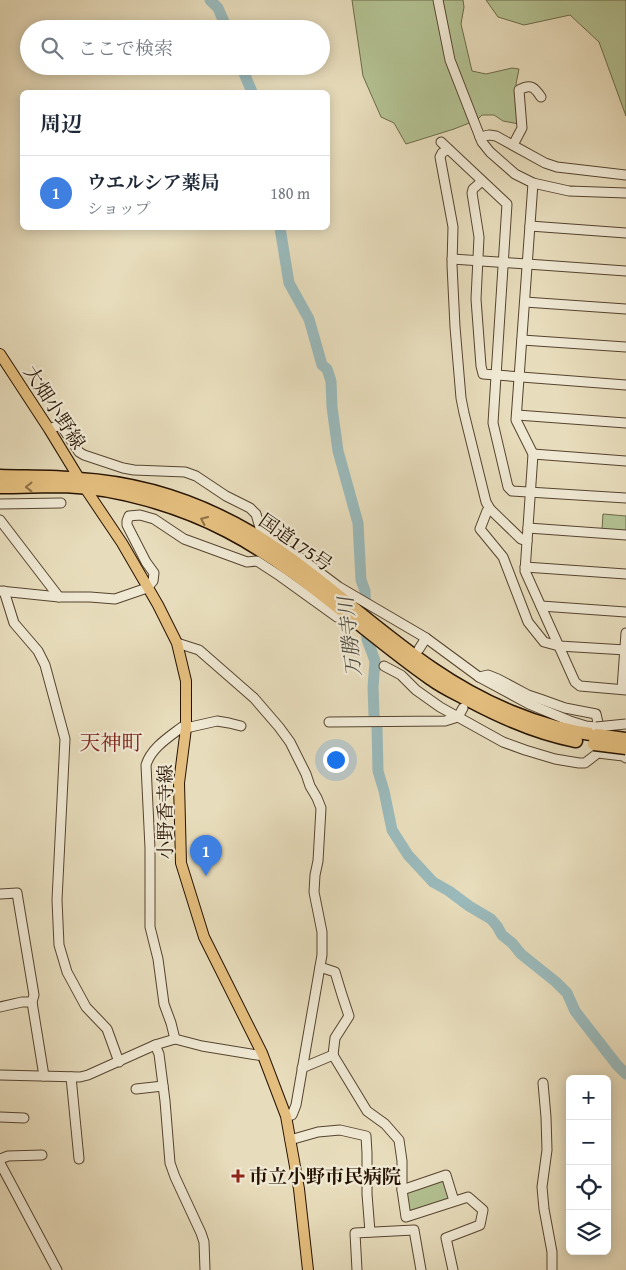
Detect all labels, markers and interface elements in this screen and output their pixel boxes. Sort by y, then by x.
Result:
search box [20,20,330,75]
icon: search [38,34,66,62]
text: ここで検索 [78,34,173,62]
text: 周辺 [40,108,82,139]
text: ウエルシア薬局 [87,168,220,196]
text: 1 [52,181,60,205]
text: 180 m [270,181,310,205]
text: ショップ [87,196,151,220]
street label: 大畑小野線 [17,360,93,454]
one-way arrow [24,482,32,492]
street label: 国道175号 [253,506,339,578]
one-way arrow [200,516,209,527]
water label: 万勝寺川 [330,594,368,678]
district label: 天神町 [80,727,143,758]
your location [323,747,349,773]
street label: 小野香寺線 [151,764,179,860]
pin: 1 [190,835,222,876]
map controls [566,1075,611,1255]
button: + [566,1075,611,1120]
button: − [566,1120,611,1165]
place label: 市立小野市民病院 [249,1162,401,1190]
button: locate [566,1165,611,1210]
marker: 市立小野市民病院 [231,1169,245,1183]
button: layers [566,1210,611,1255]

